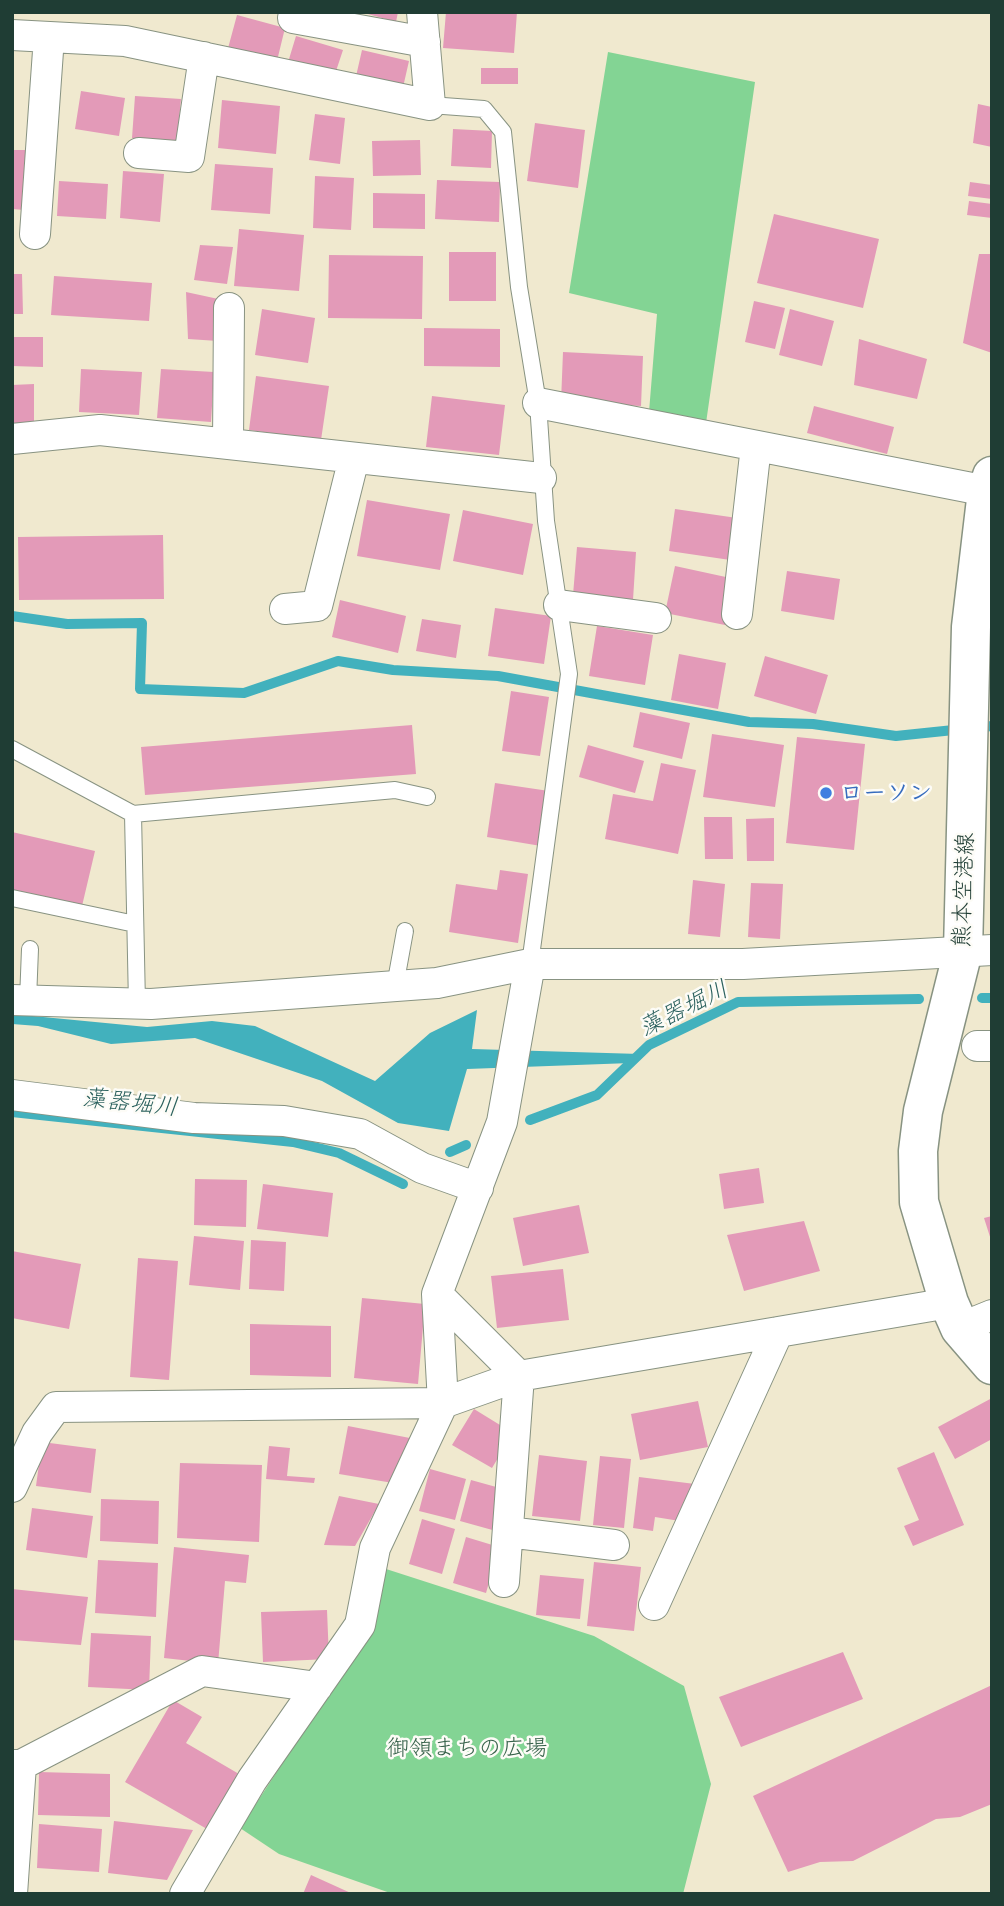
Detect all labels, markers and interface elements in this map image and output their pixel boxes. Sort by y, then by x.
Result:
place label: ローソン [840,779,932,807]
marker: ローソン [818,785,834,801]
street label: 熊本空港線 [948,832,980,948]
water label: 藻器堀川 [635,975,733,1043]
water label: 藻器堀川 [81,1084,179,1122]
park label: 御領まちの広場 [387,1734,547,1762]

